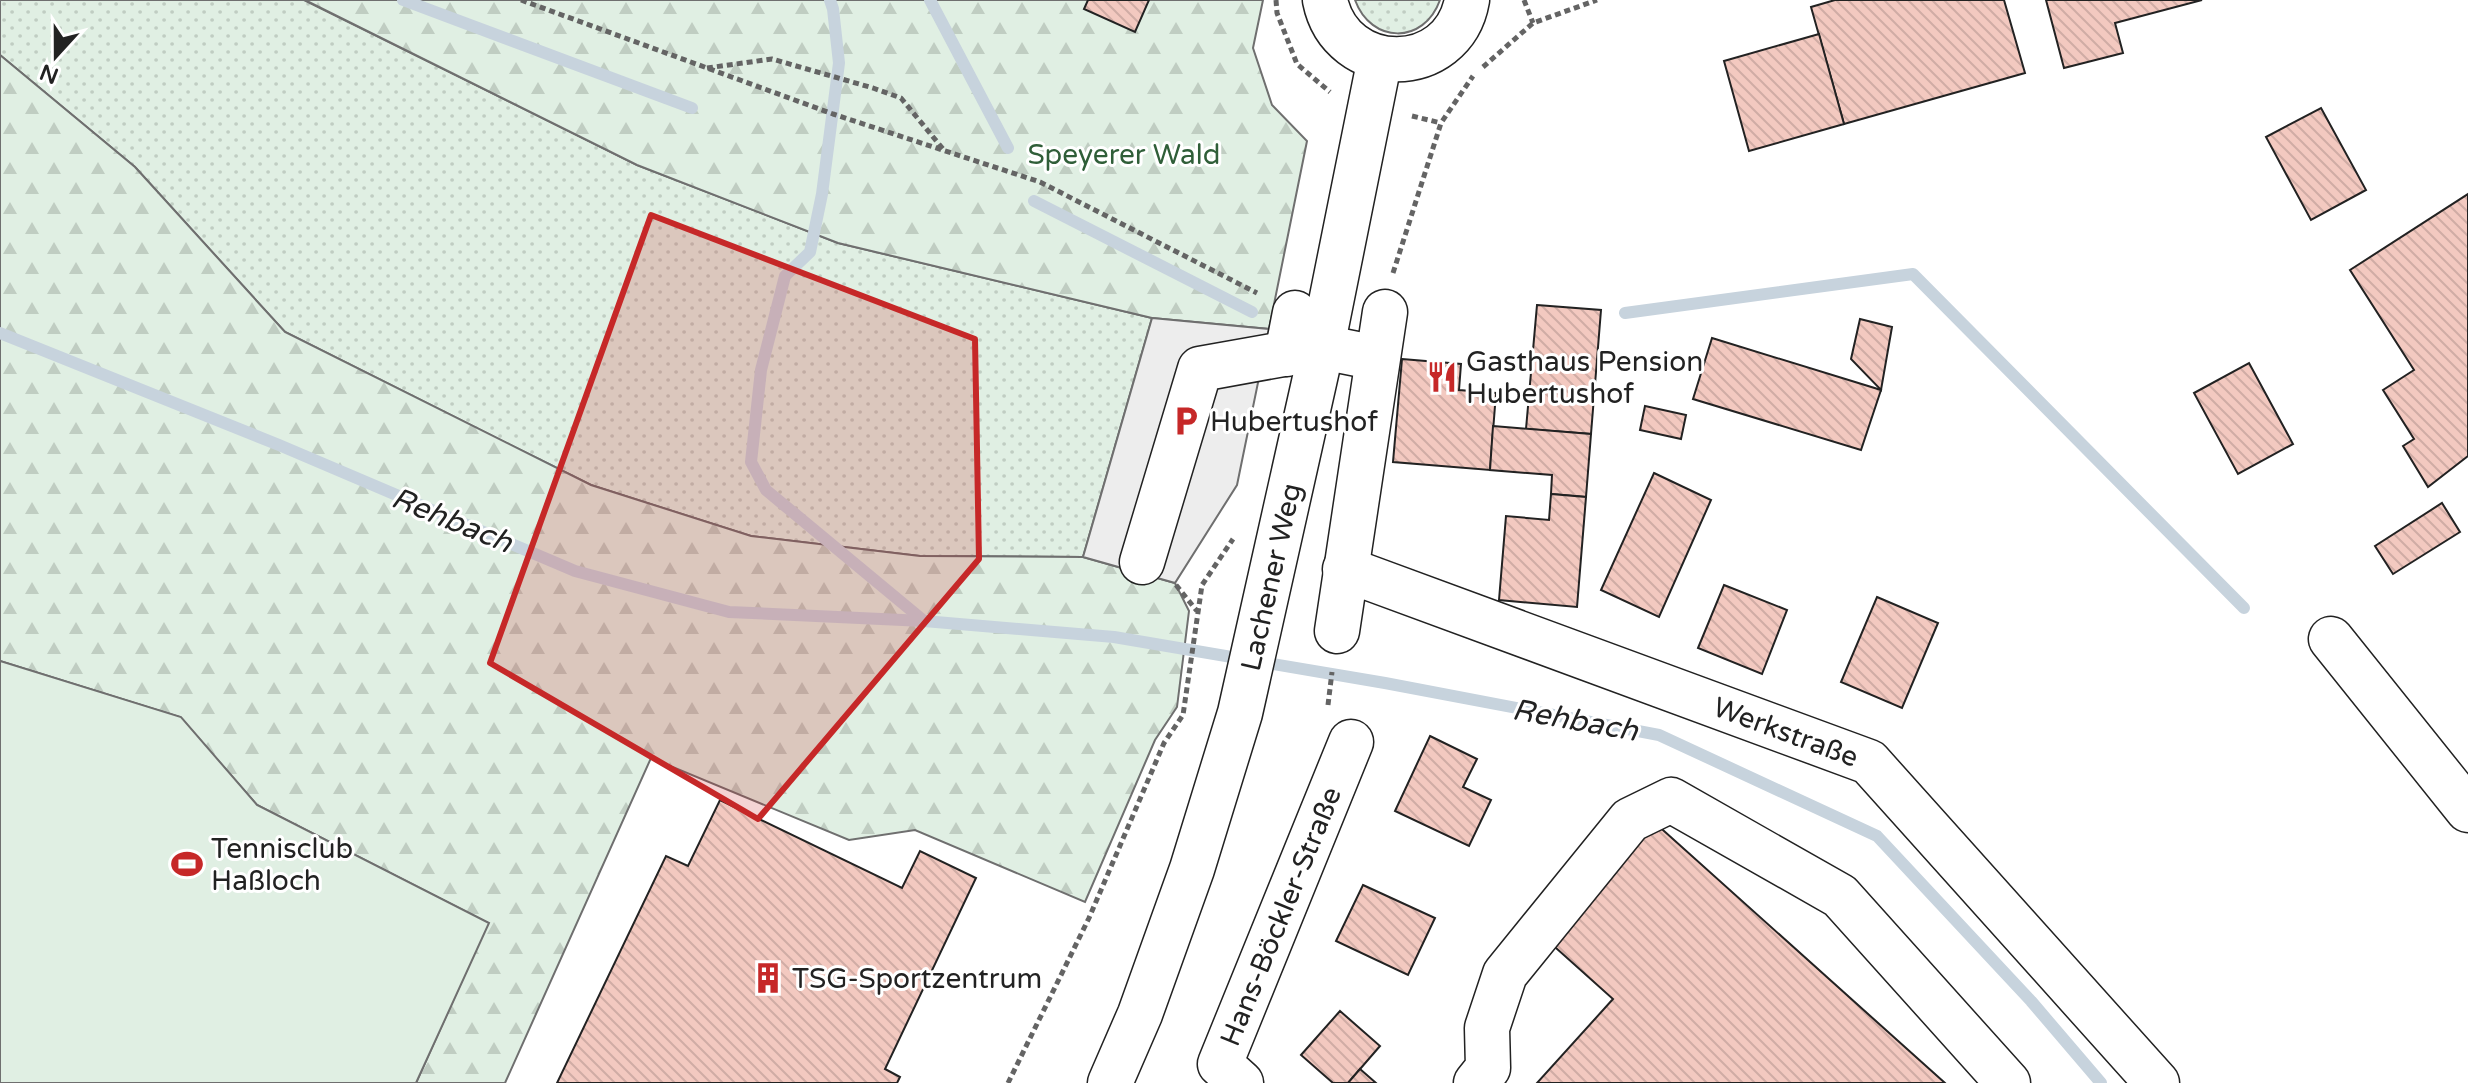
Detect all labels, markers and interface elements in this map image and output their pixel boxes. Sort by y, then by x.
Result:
north arrow [16,16,96,96]
text: N [36,58,62,89]
park label: Speyerer Wald [1028,138,1220,172]
place label: Gasthaus Pension Hubertushof [1466,345,1703,411]
restaurant icon: Gasthaus Pension Hubertushof [1425,360,1459,394]
parking icon: Hubertushof [1169,404,1203,438]
place label: Hubertushof [1210,405,1378,439]
water label: Rehbach [386,480,518,562]
street label: Lachener Weg [1234,480,1309,674]
street label: Werkstraße [1708,690,1863,775]
water label: Rehbach [1509,691,1641,750]
street label: Hans-Böckler-Straße [1213,782,1349,1051]
place label: Tennisclub Haßloch [211,832,353,898]
sports icon: Tennisclub Haßloch [170,847,204,881]
building icon: TSG-Sportzentrum [751,961,785,995]
place label: TSG-Sportzentrum [792,962,1042,996]

